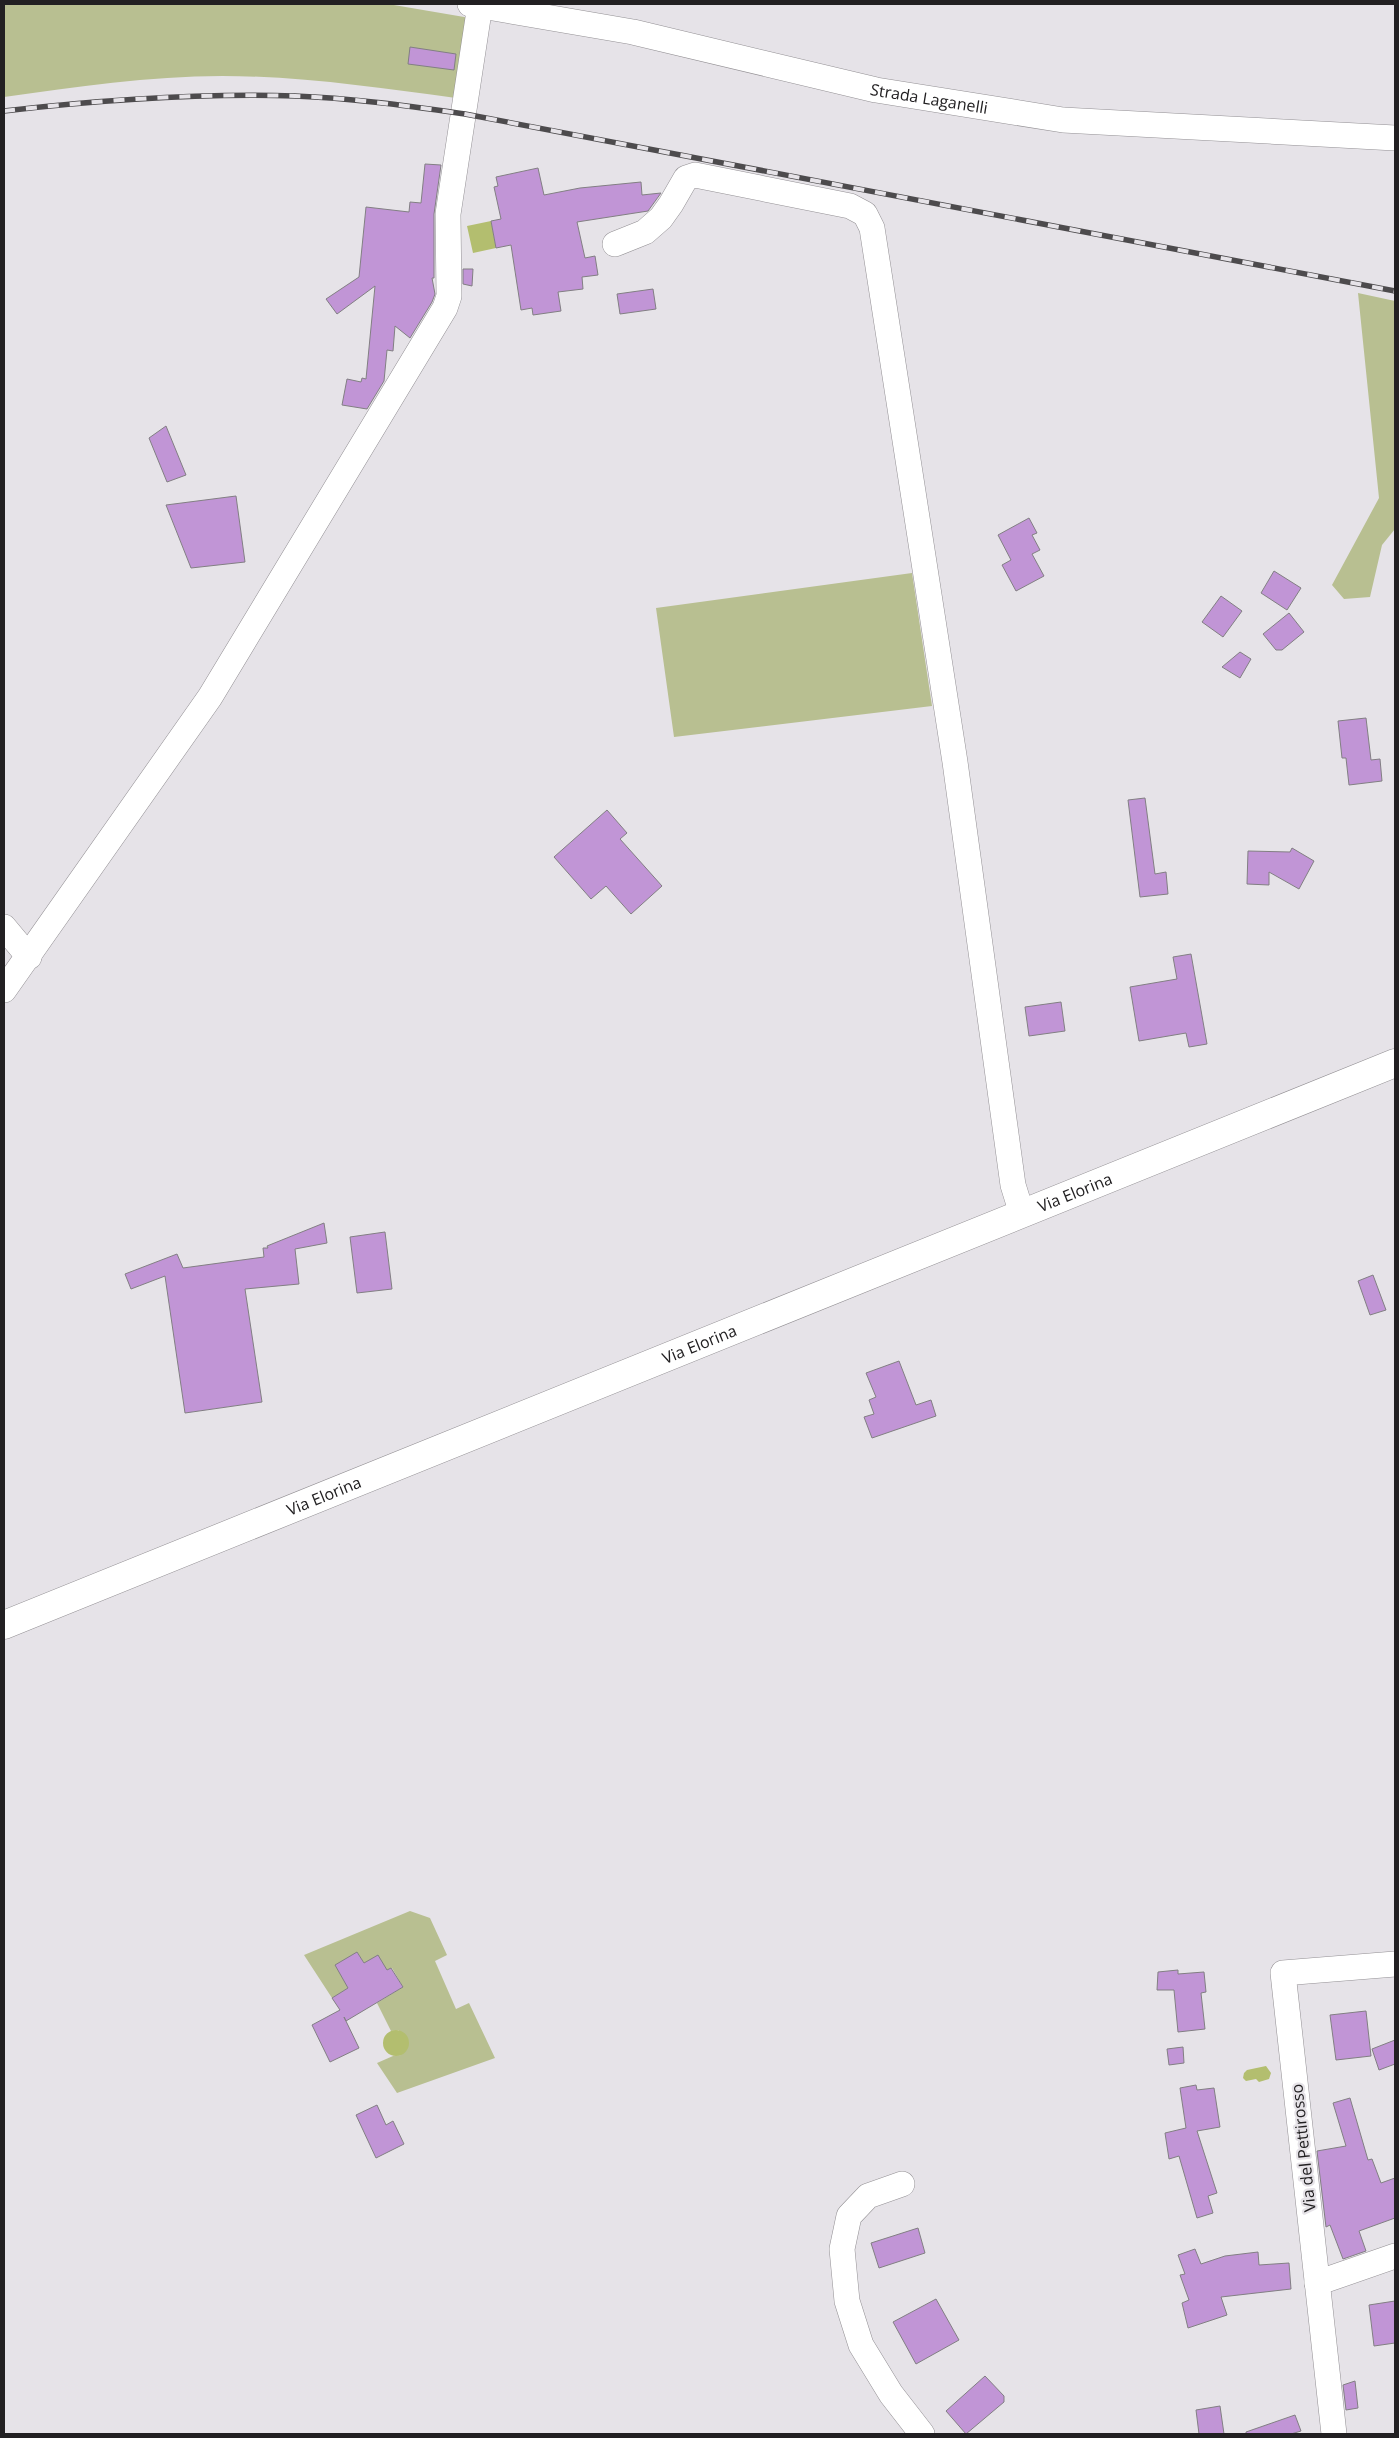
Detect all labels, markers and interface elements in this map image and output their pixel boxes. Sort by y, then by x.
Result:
street label: Strada Laganelli [868,78,989,119]
street label: Via Elorina [1034,1167,1115,1217]
street label: Via Elorina [659,1319,740,1369]
street label: Via Elorina [283,1471,364,1521]
street label: Via del Pettirosso [1285,2083,1321,2213]

